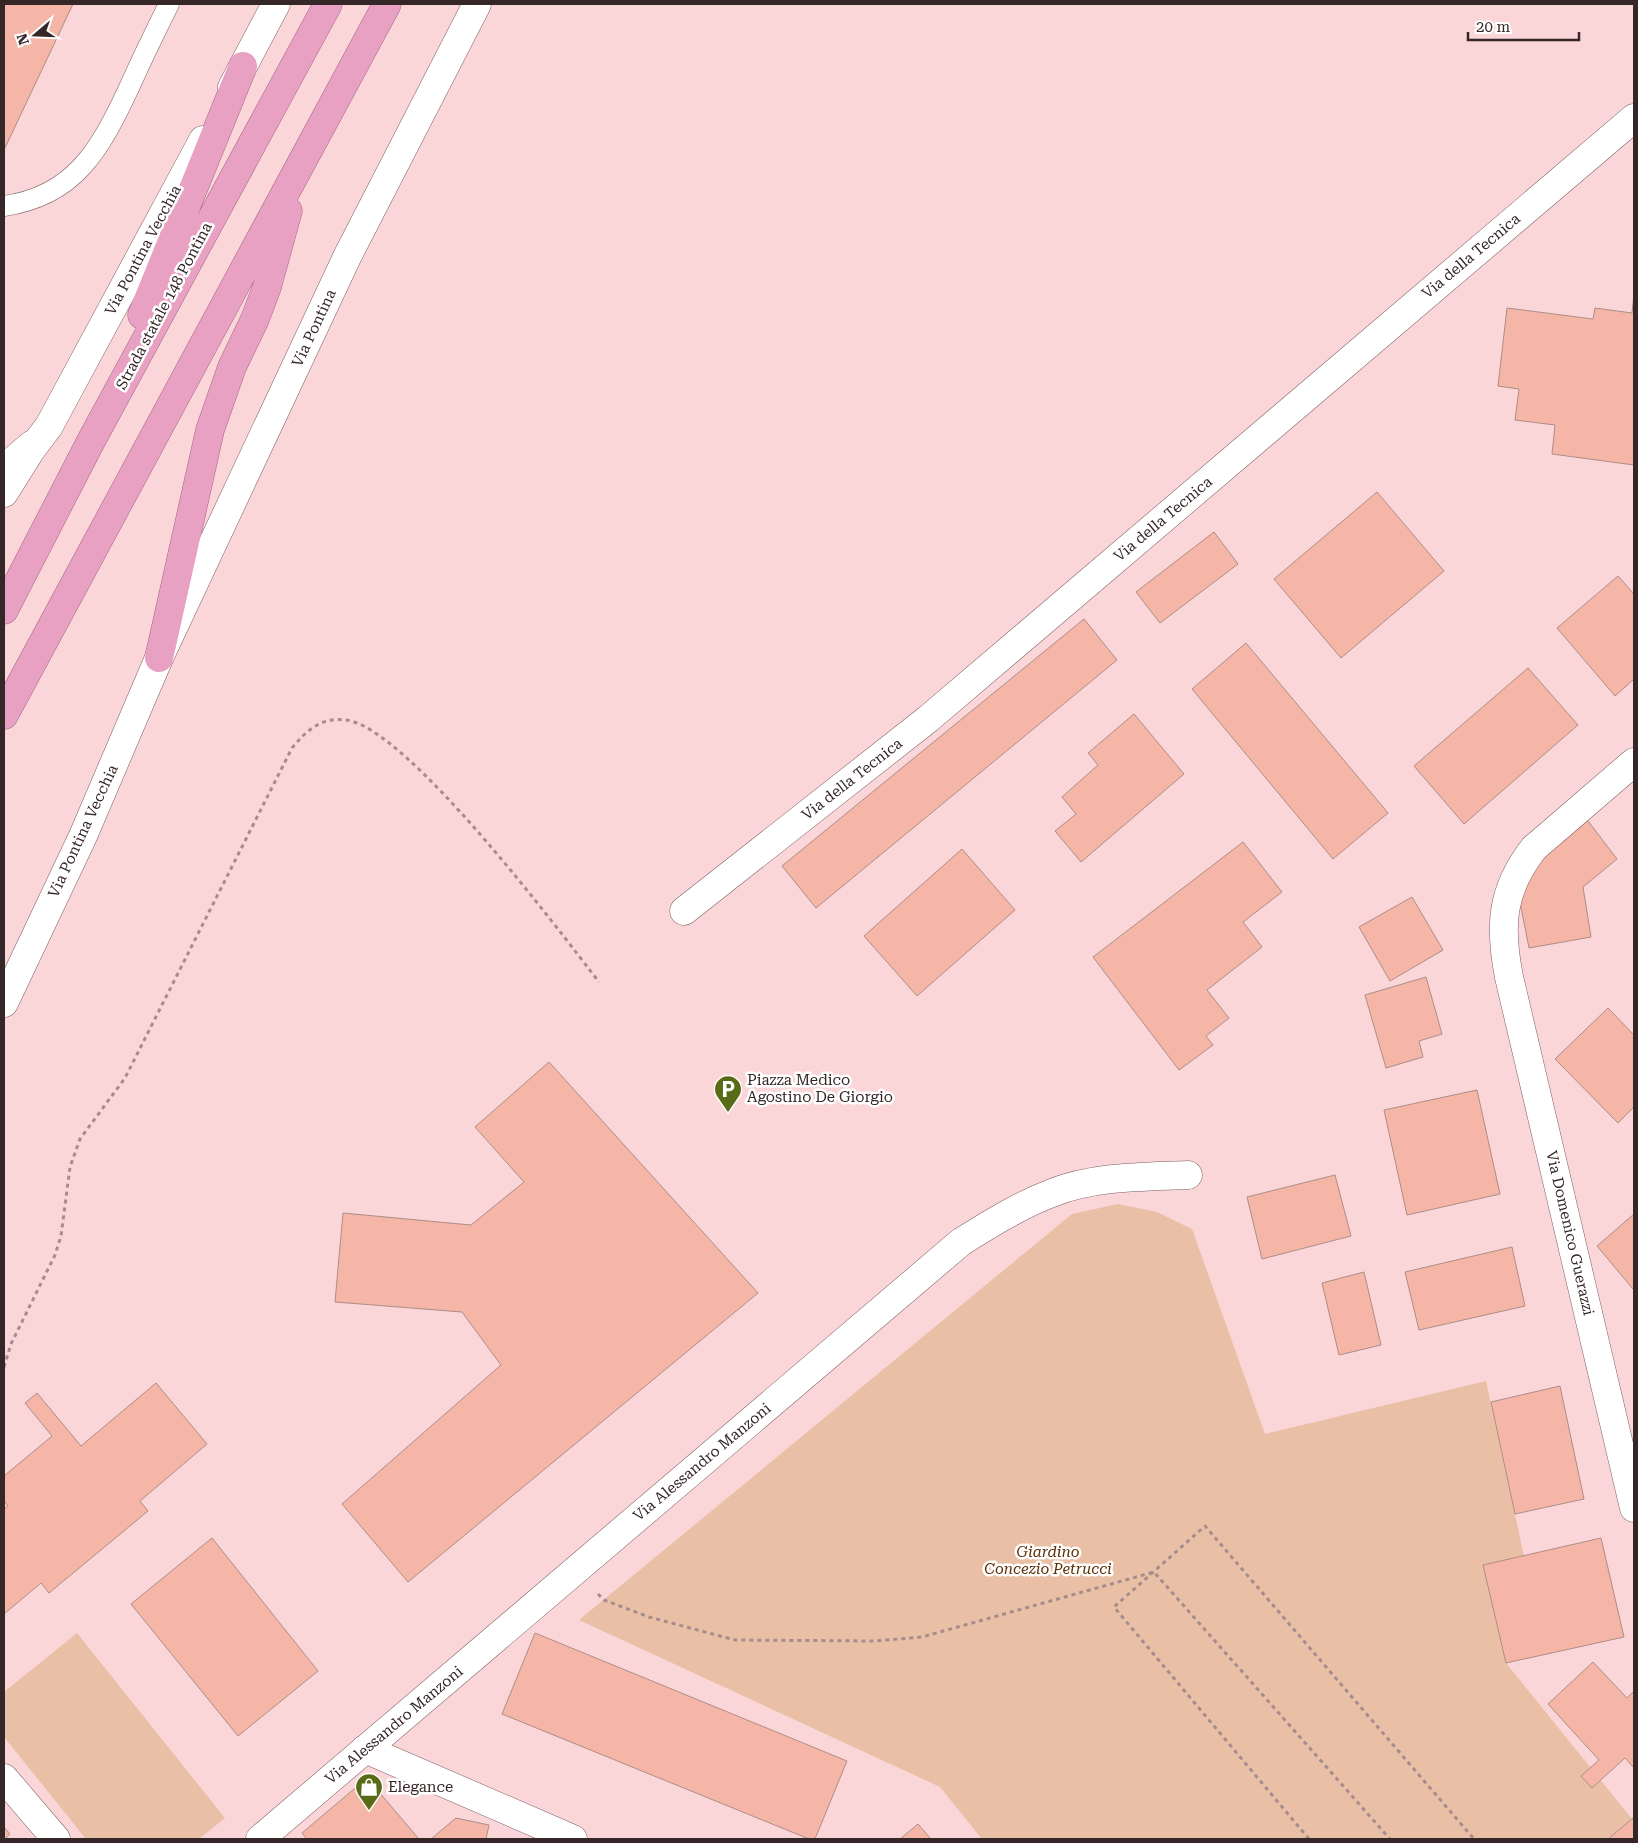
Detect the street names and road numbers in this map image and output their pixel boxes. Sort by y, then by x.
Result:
street label: Via Pontina Vecchia [101,182,185,318]
street label: Via della Tecnica [1418,210,1524,302]
street label: Strada statale 148 Pontina [112,219,216,393]
street label: Via Pontina [288,286,340,370]
street label: Via della Tecnica [1110,473,1216,565]
street label: Via della Tecnica [798,734,906,824]
street label: Via Pontina Vecchia [44,762,122,900]
street label: Via Domenico Guerazzi [1542,1149,1598,1317]
street label: Via Alessandro Manzoni [630,1399,775,1525]
street label: Via Alessandro Manzoni [322,1662,467,1788]

